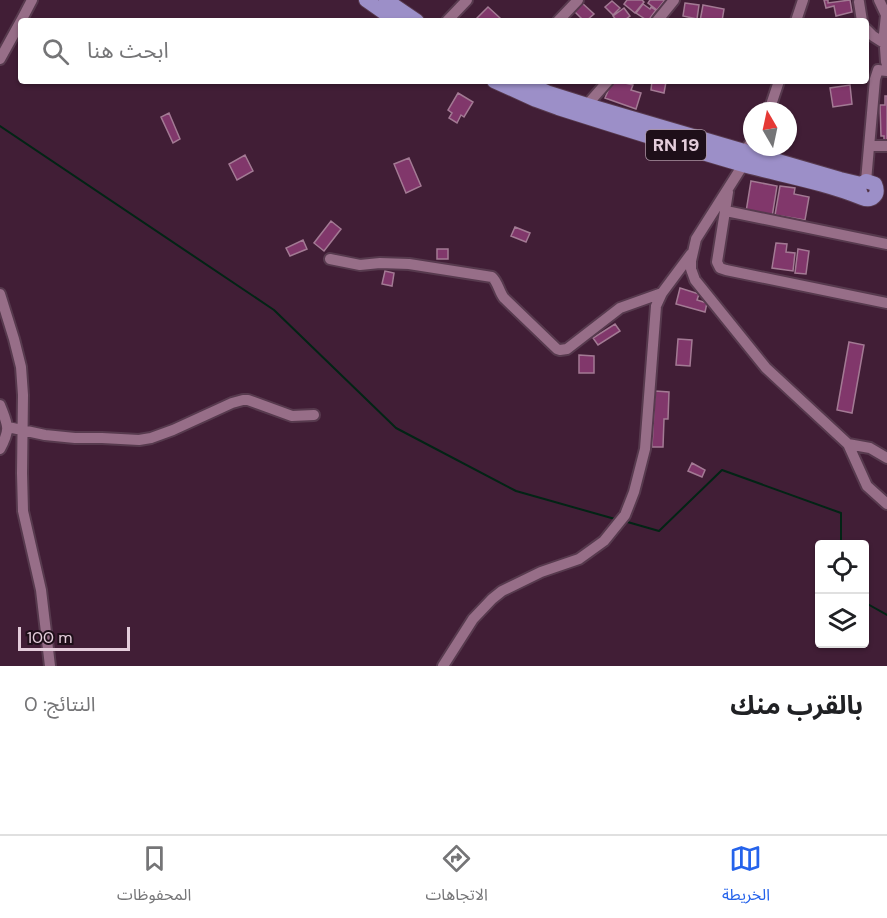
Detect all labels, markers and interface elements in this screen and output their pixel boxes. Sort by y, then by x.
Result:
search box [18,18,869,84]
icon: search [39,35,72,68]
text: ابحث هنا [87,36,169,65]
north arrow [743,102,797,156]
road number: RN 19 [646,130,706,160]
map controls [815,540,869,648]
button: locate [815,540,869,594]
button: layers [815,594,869,648]
scale bar [18,624,130,652]
text: 100 m [27,627,72,648]
text: بالقرب منك [730,688,863,722]
text: النتائج: 0 [24,691,96,717]
tab: المحفوظات [117,842,191,912]
tab: الاتجاهات [425,842,488,912]
tab: الخريطة [722,842,770,912]

